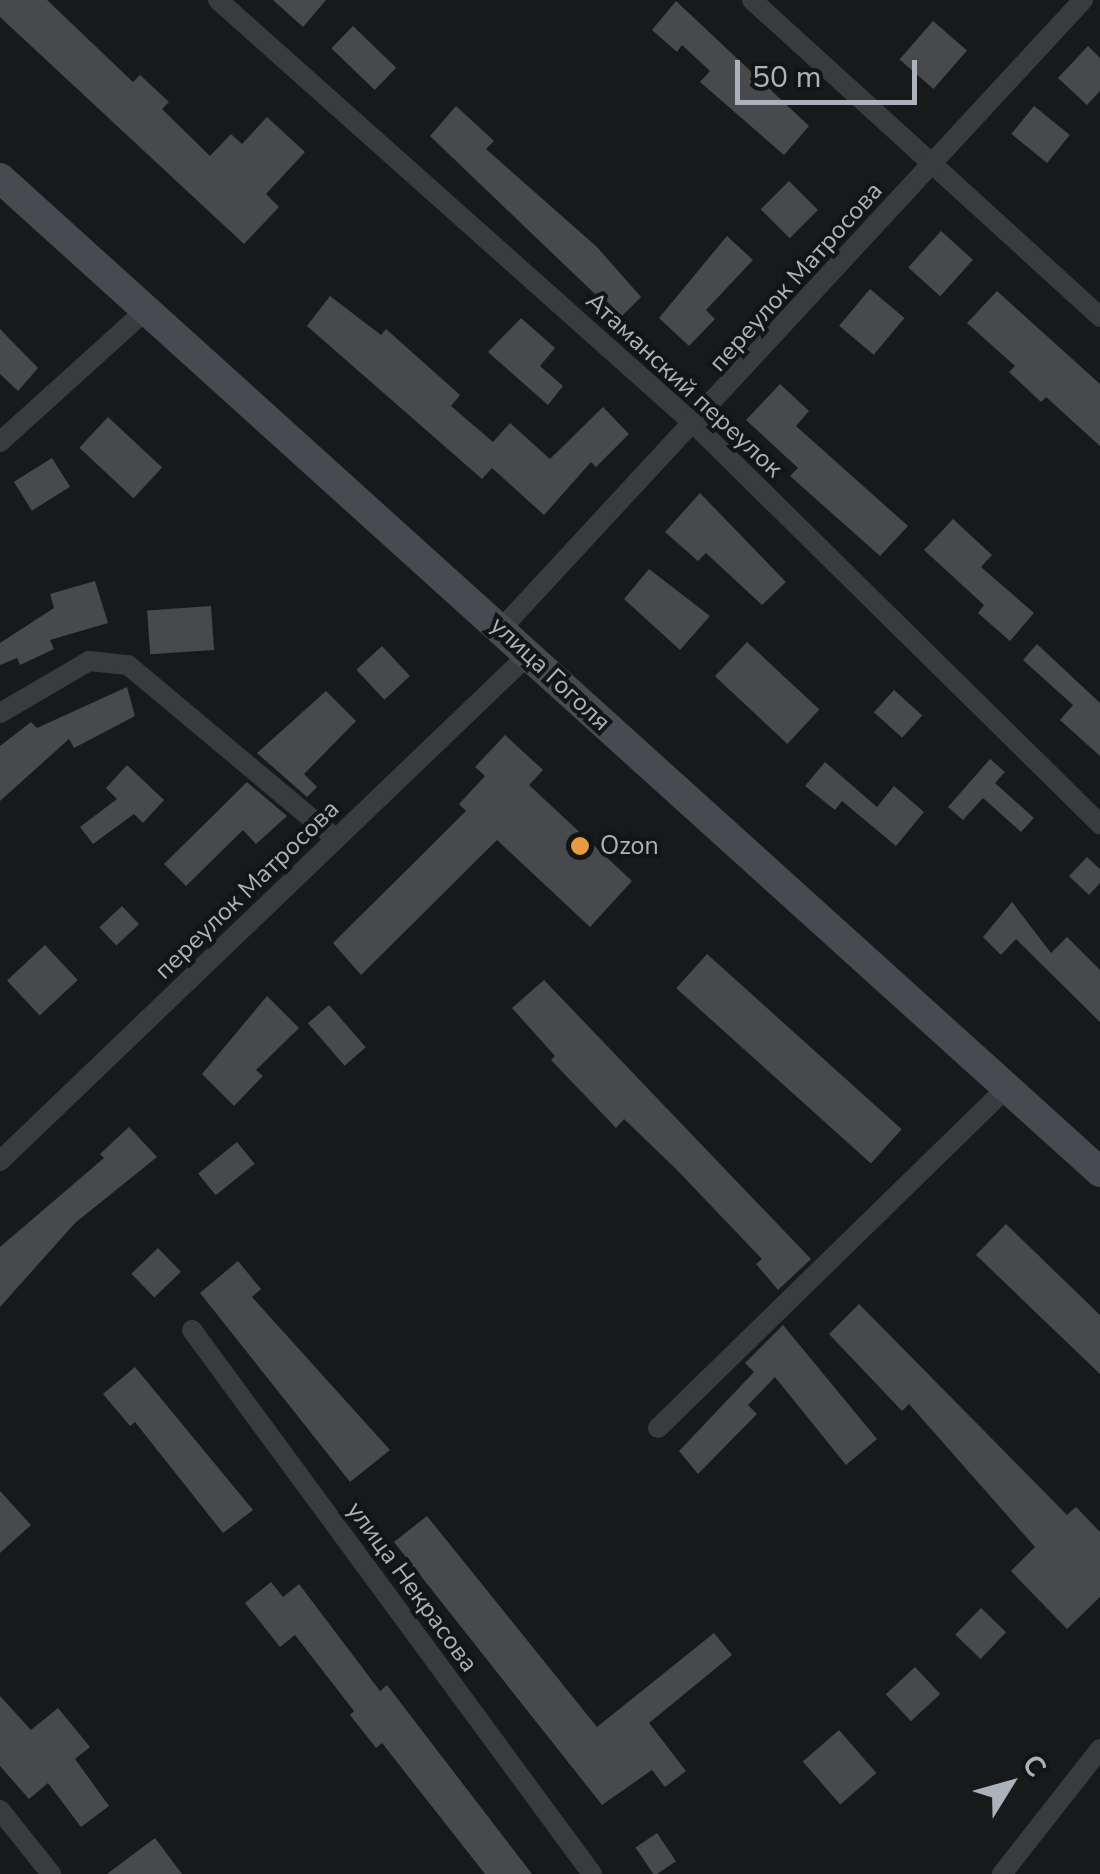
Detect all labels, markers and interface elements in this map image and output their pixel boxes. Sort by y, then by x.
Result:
scale bar [740,40,922,102]
text: 50 m [752,57,821,98]
street label: переулок Матросова [703,176,889,378]
street label: Атаманский переулок [580,286,788,484]
street label: улица Гоголя [484,611,616,737]
street label: переулок Матросова [149,794,345,986]
place label: Ozon [600,831,659,861]
marker: Ozon [569,835,591,857]
street label: улица Некрасова [340,1496,484,1678]
north arrow [960,1734,1060,1834]
text: С [1013,1747,1055,1785]

